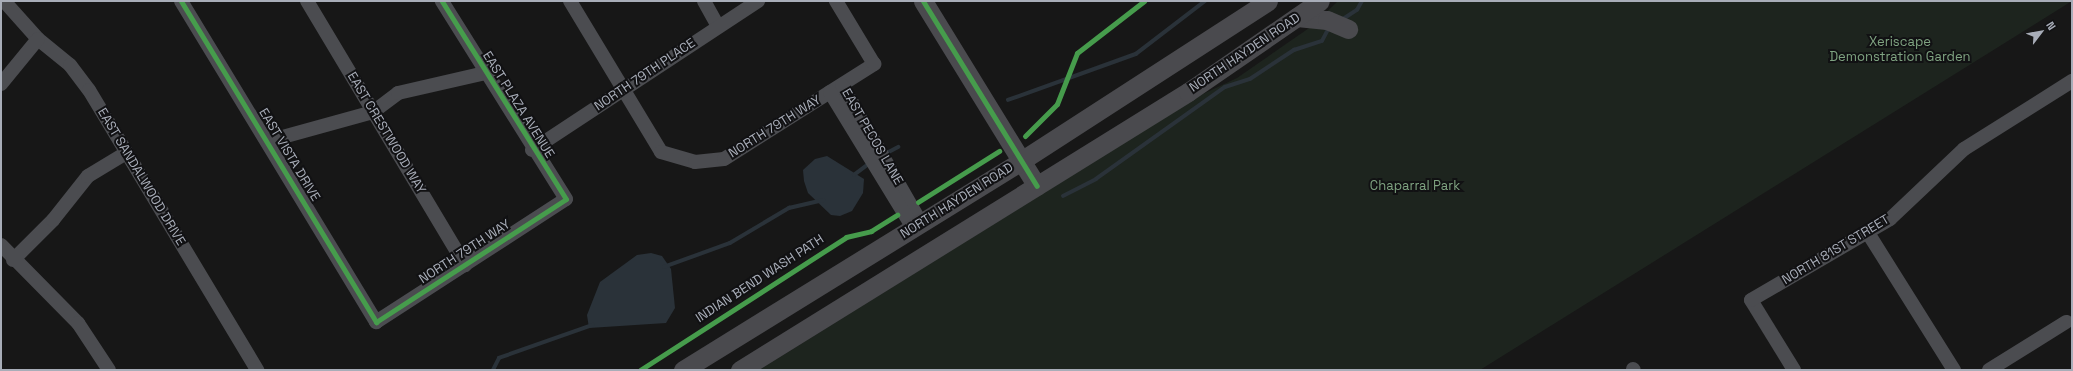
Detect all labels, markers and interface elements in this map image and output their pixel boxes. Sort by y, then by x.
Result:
street label: NORTH HAYDEN ROAD [1187,10,1303,96]
north arrow [2021,12,2061,52]
text: N [2043,19,2059,32]
street label: NORTH 79TH PLACE [592,35,698,115]
park label: Xeriscape Demonstration Garden [1829,35,1971,66]
street label: EAST PLAZA AVENUE [479,48,557,162]
street label: EAST CRESTWOOD WAY [343,69,429,197]
street label: EAST PECOS LANE [838,86,906,188]
street label: NORTH 79TH WAY [726,92,824,162]
street label: EAST SANDALWOOD DRIVE [94,105,188,249]
street label: EAST VISTA DRIVE [255,105,323,205]
street label: NORTH HAYDEN ROAD [898,160,1016,242]
park label: Chaparral Park [1370,178,1460,194]
street label: NORTH 81ST STREET [1779,212,1893,288]
street label: NORTH 79TH WAY [416,217,514,287]
street label: INDIAN BEND WASH PATH [693,232,827,326]

